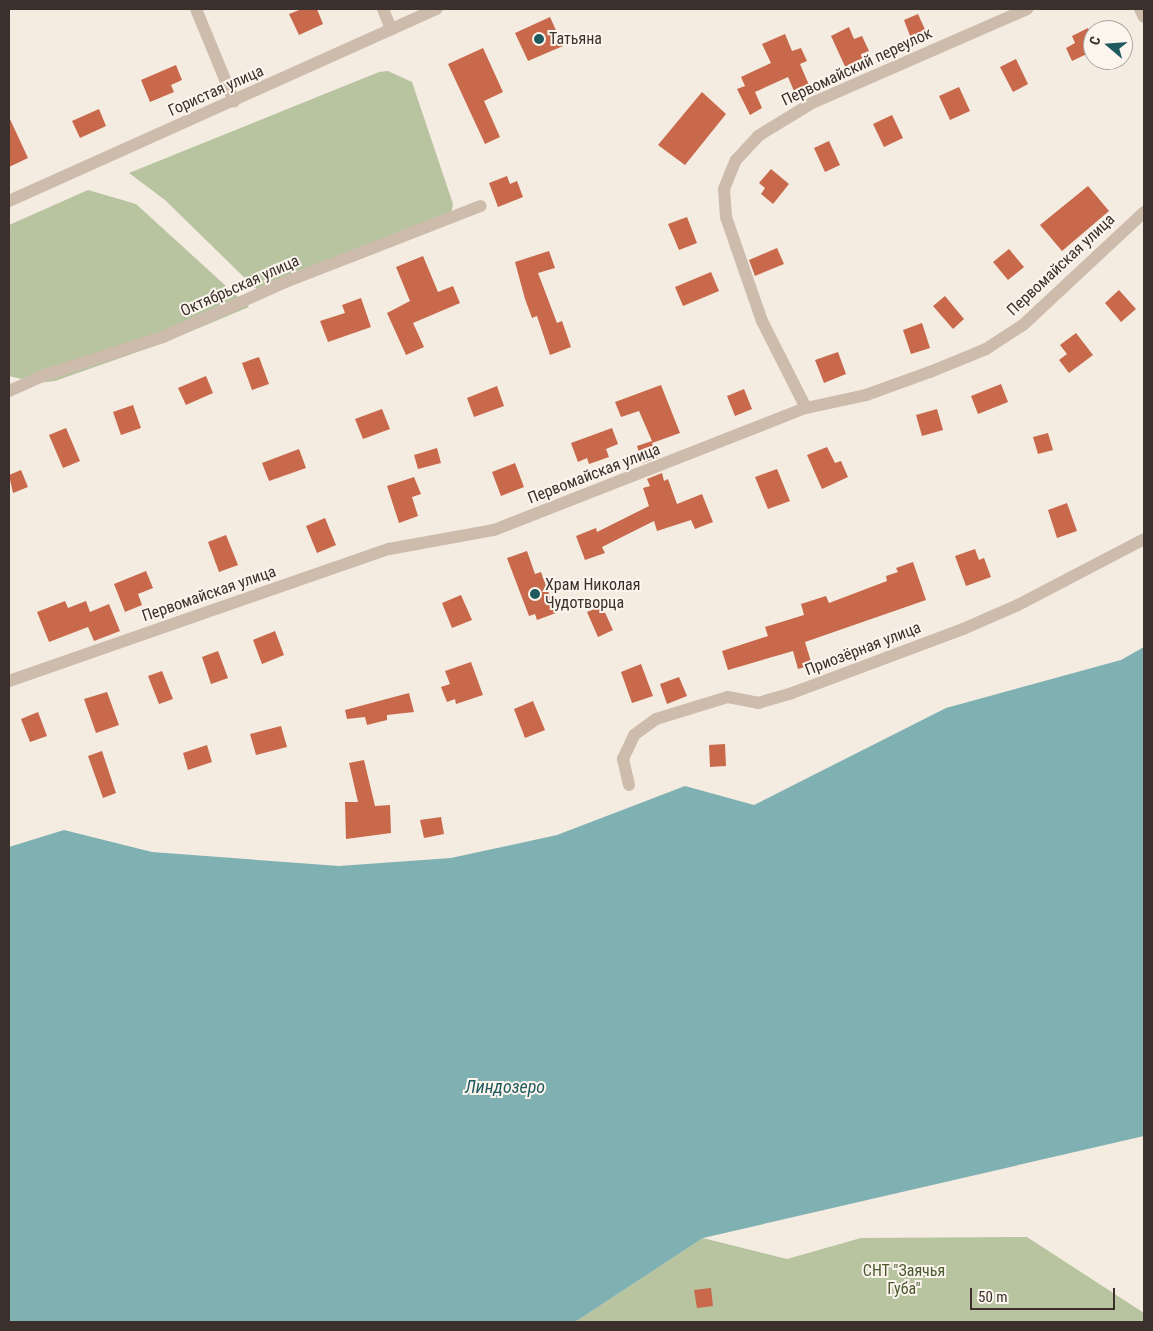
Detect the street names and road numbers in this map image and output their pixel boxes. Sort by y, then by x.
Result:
street label: Первомайский переулок [779,24,935,110]
street label: Гористая улица [165,61,267,121]
street label: Первомайская улица [1003,210,1119,320]
street label: Октябрьская улица [178,251,302,321]
street label: Первомайская улица [525,440,663,508]
street label: Первомайская улица [139,562,279,626]
street label: Приозёрная улица [802,618,924,680]

